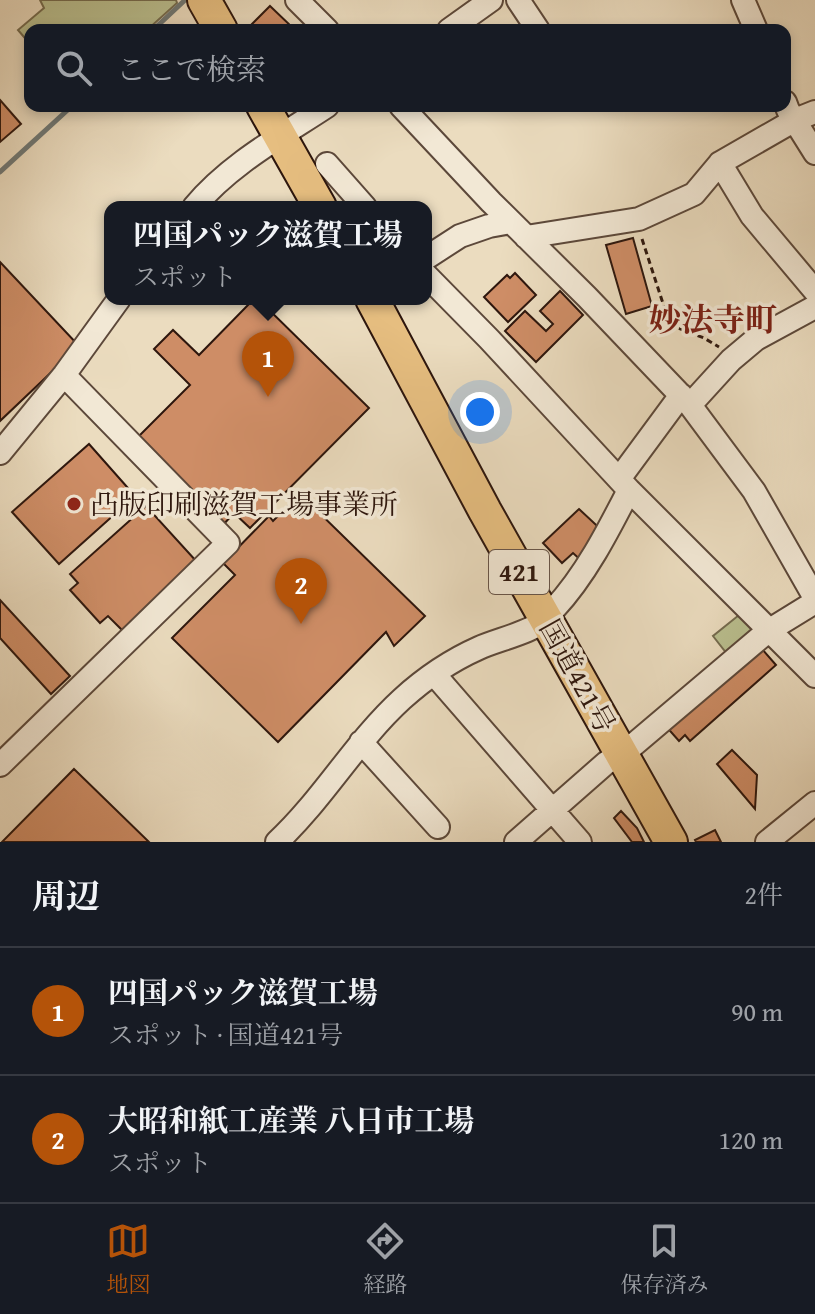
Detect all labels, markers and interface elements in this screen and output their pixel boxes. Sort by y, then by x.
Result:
search box [24,24,791,112]
icon: search [52,46,96,90]
text: ここで検索 [116,47,266,91]
popup [104,201,432,305]
text: 四国パック滋賀工場 [133,212,403,256]
text: スポット [133,257,237,296]
district label: 妙法寺町 [649,296,777,343]
pin: 1 [242,331,294,397]
your location [460,392,500,432]
place label: 凸版印刷滋賀工場事業所 [90,483,398,524]
marker: 凸版印刷滋賀工場事業所 [65,495,83,513]
road number: 421 [489,550,549,594]
pin: 2 [275,558,327,624]
street label: 国道421号 [530,611,627,740]
text: 周辺 [32,871,100,920]
text: 2件 [744,875,783,914]
text: 四国パック滋賀工場 [108,970,378,1014]
text: 1 [51,992,65,1031]
text: 90 m [731,992,783,1031]
text: スポット · 国道421号 [108,1015,343,1054]
text: 大昭和紙工産業 八日市工場 [108,1098,475,1142]
text: 2 [51,1120,65,1159]
text: 120 m [718,1120,783,1159]
text: スポット [108,1143,212,1182]
tab: 地図 [106,1219,151,1300]
tab: 経路 [363,1219,408,1300]
tab: 保存済み [620,1219,709,1300]

